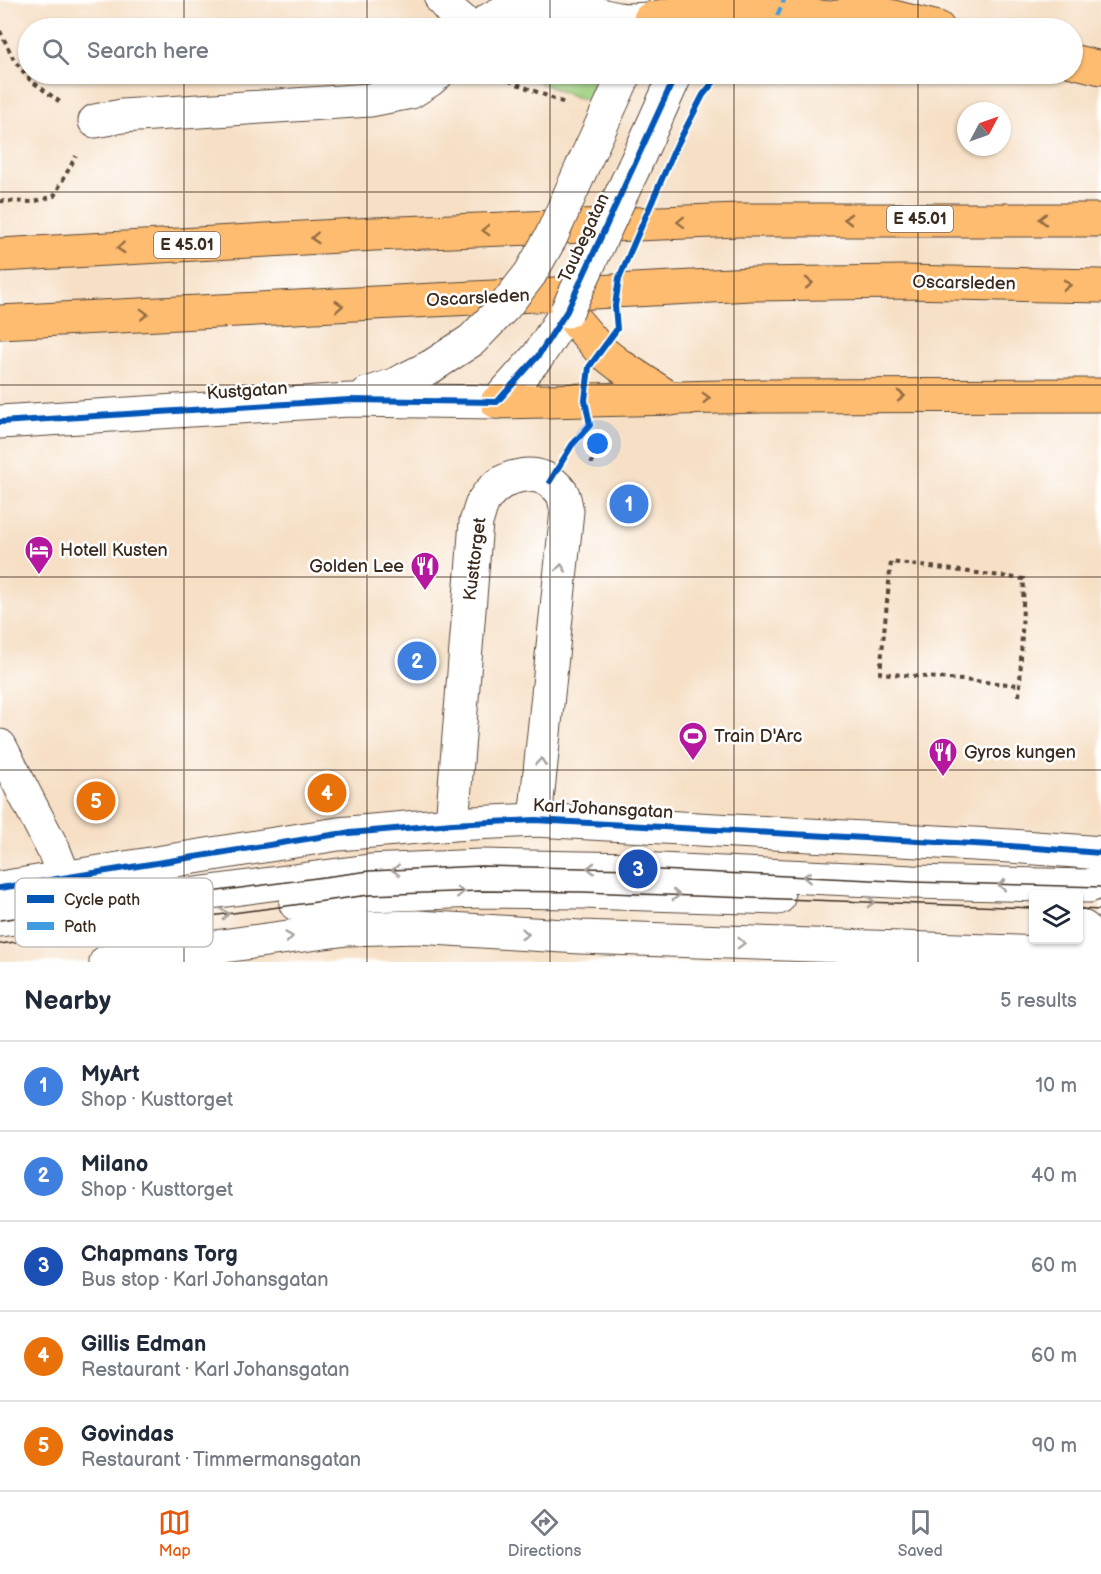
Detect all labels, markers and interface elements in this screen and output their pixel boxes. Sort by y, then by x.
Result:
search box [18,18,1083,84]
icon: search [39,35,72,68]
text: Search here [87,38,209,65]
north arrow [957,102,1011,156]
street label: Taubegatan [554,190,614,286]
road number: E 45.01 [887,206,953,232]
one-way arrow [843,213,852,225]
one-way arrow [1038,213,1047,225]
one-way arrow [676,216,685,229]
one-way arrow [481,224,490,236]
one-way arrow [311,231,320,244]
road number: E 45.01 [154,232,220,258]
one-way arrow [116,242,125,255]
street label: Oscarsleden [912,272,1016,294]
one-way arrow [805,277,814,289]
one-way arrow [1063,279,1072,292]
street label: Oscarsleden [426,285,530,311]
one-way arrow [334,299,343,312]
one-way arrow [140,308,149,321]
street label: Kustgatan [206,378,288,404]
one-way arrow [897,390,906,402]
one-way arrow [702,392,711,405]
your location [583,429,612,458]
pin: 1 [610,482,648,526]
street label: Kusttorget [459,516,491,602]
hotel icon: Hotell Kusten [23,534,55,576]
place label: Hotell Kusten [60,540,168,561]
restaurant icon: Golden Lee [409,550,441,592]
place label: Golden Lee [309,556,404,577]
one-way arrow [554,563,567,572]
pin: 2 [398,638,436,684]
sports icon: Train D'Arc [677,720,709,762]
place label: Train D'Arc [714,726,802,747]
restaurant icon: Gyros kungen [927,736,959,778]
place label: Gyros kungen [964,742,1076,763]
one-way arrow [534,757,547,766]
pin: 4 [308,770,346,816]
pin: 5 [76,778,116,824]
street label: Karl Johansgatan [532,795,674,823]
pin: 3 [618,846,658,892]
one-way arrow [586,862,595,874]
one-way arrow [391,864,400,877]
one-way arrow [802,871,811,884]
legend [15,878,213,947]
one-way arrow [997,878,1006,891]
one-way arrow [456,885,465,898]
one-way arrow [672,888,681,901]
map controls [1029,890,1083,944]
button: layers [1029,890,1083,944]
text: Cycle path [64,891,140,910]
one-way arrow [867,895,876,908]
one-way arrow [220,908,229,920]
text: Path [64,918,96,937]
one-way arrow [521,927,530,940]
one-way arrow [285,931,294,943]
one-way arrow [737,936,746,949]
text: Nearby [24,986,111,1017]
text: 5 results [1000,989,1077,1013]
text: MyArt [81,1061,140,1088]
text: 1 [39,1074,48,1098]
text: 10 m [1036,1074,1077,1098]
text: Shop · Kusttorget [81,1088,233,1112]
text: Milano [81,1151,148,1178]
text: 2 [38,1164,49,1188]
text: 40 m [1031,1164,1077,1188]
text: Shop · Kusttorget [81,1178,233,1202]
text: Chapmans Torg [81,1241,238,1268]
text: 3 [38,1254,49,1278]
text: 60 m [1031,1254,1077,1278]
text: Bus stop · Karl Johansgatan [81,1268,329,1292]
text: Gillis Edman [81,1331,206,1358]
text: 4 [38,1344,49,1368]
text: 60 m [1031,1344,1077,1368]
text: Restaurant · Karl Johansgatan [81,1358,350,1382]
text: Govindas [81,1421,174,1448]
text: 5 [38,1434,49,1458]
text: 90 m [1032,1434,1077,1458]
text: Restaurant · Timmermansgatan [81,1448,361,1472]
tab: Map [158,1506,191,1561]
tab: Directions [508,1506,581,1561]
tab: Saved [898,1506,943,1561]

